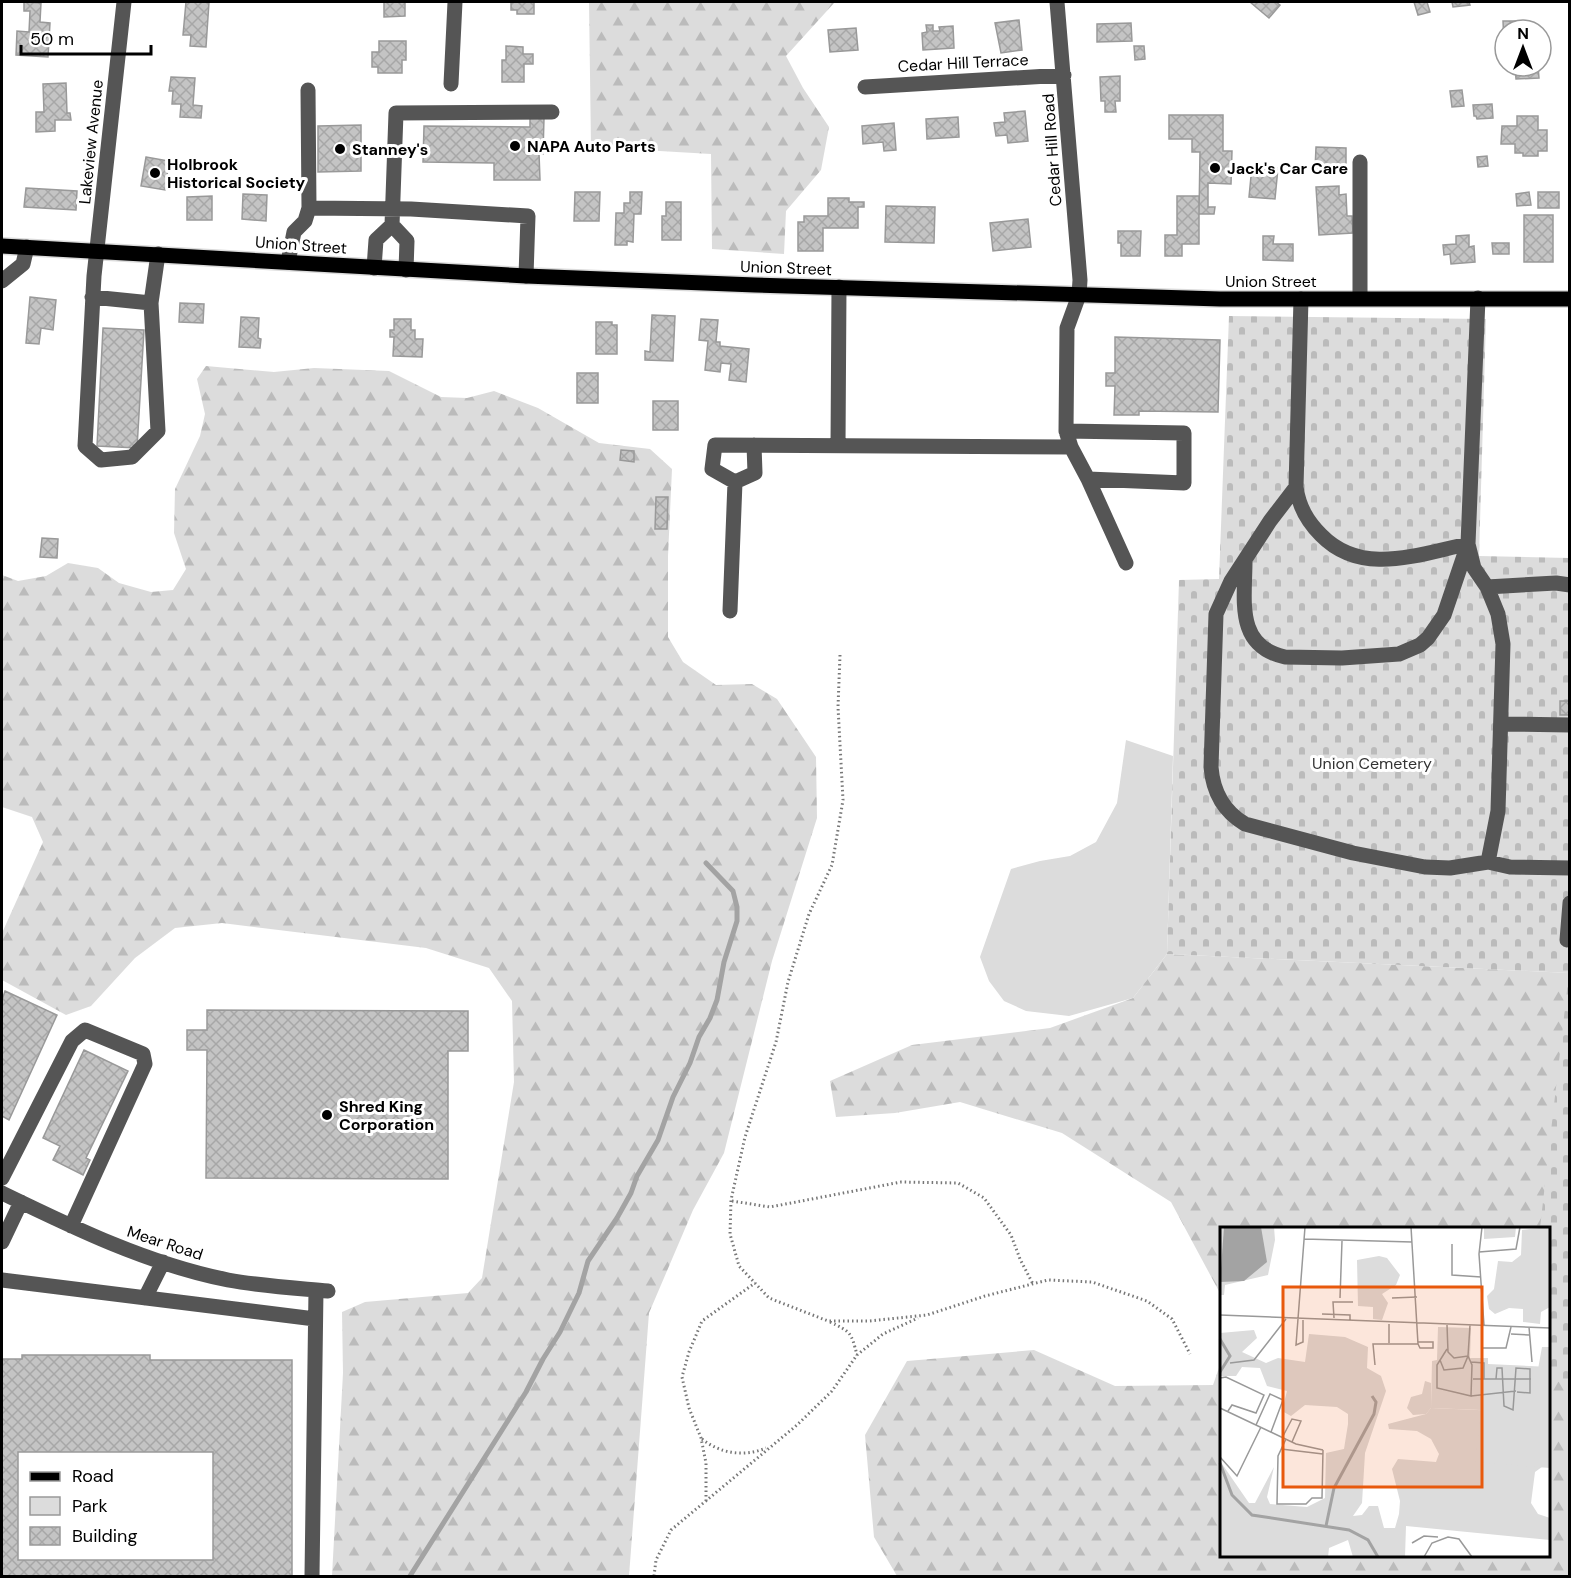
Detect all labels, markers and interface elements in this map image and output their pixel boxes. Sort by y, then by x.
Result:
scale bar [21,18,152,56]
north arrow [1493,18,1553,78]
text: N [1517,23,1529,44]
text: 50 m [30,27,74,51]
street label: Cedar Hill Terrace [897,49,1029,77]
street label: Lakeview Avenue [74,79,108,205]
street label: Cedar Hill Road [1038,93,1066,207]
place label: NAPA Auto Parts [527,136,656,157]
place label: Stanney's [352,139,428,160]
marker: NAPA Auto Parts [508,139,522,153]
marker: Stanney's [333,142,347,156]
place label: Holbrook Historical Society [167,154,306,193]
place label: Jack's Car Care [1227,158,1348,179]
marker: Jack's Car Care [1208,161,1222,175]
marker: Holbrook Historical Society [148,166,162,180]
street label: Union Street [254,231,348,259]
street label: Union Street [740,256,832,280]
street label: Union Street [1225,271,1317,292]
park label: Union Cemetery [1312,753,1432,774]
place label: Shred King Corporation [339,1096,434,1135]
marker: Shred King Corporation [320,1108,334,1122]
street label: Mear Road [124,1221,206,1265]
inset map [1220,1227,1550,1557]
legend [18,1452,213,1560]
text: Road [72,1464,114,1488]
text: Park [72,1494,108,1518]
text: Building [72,1524,137,1548]

